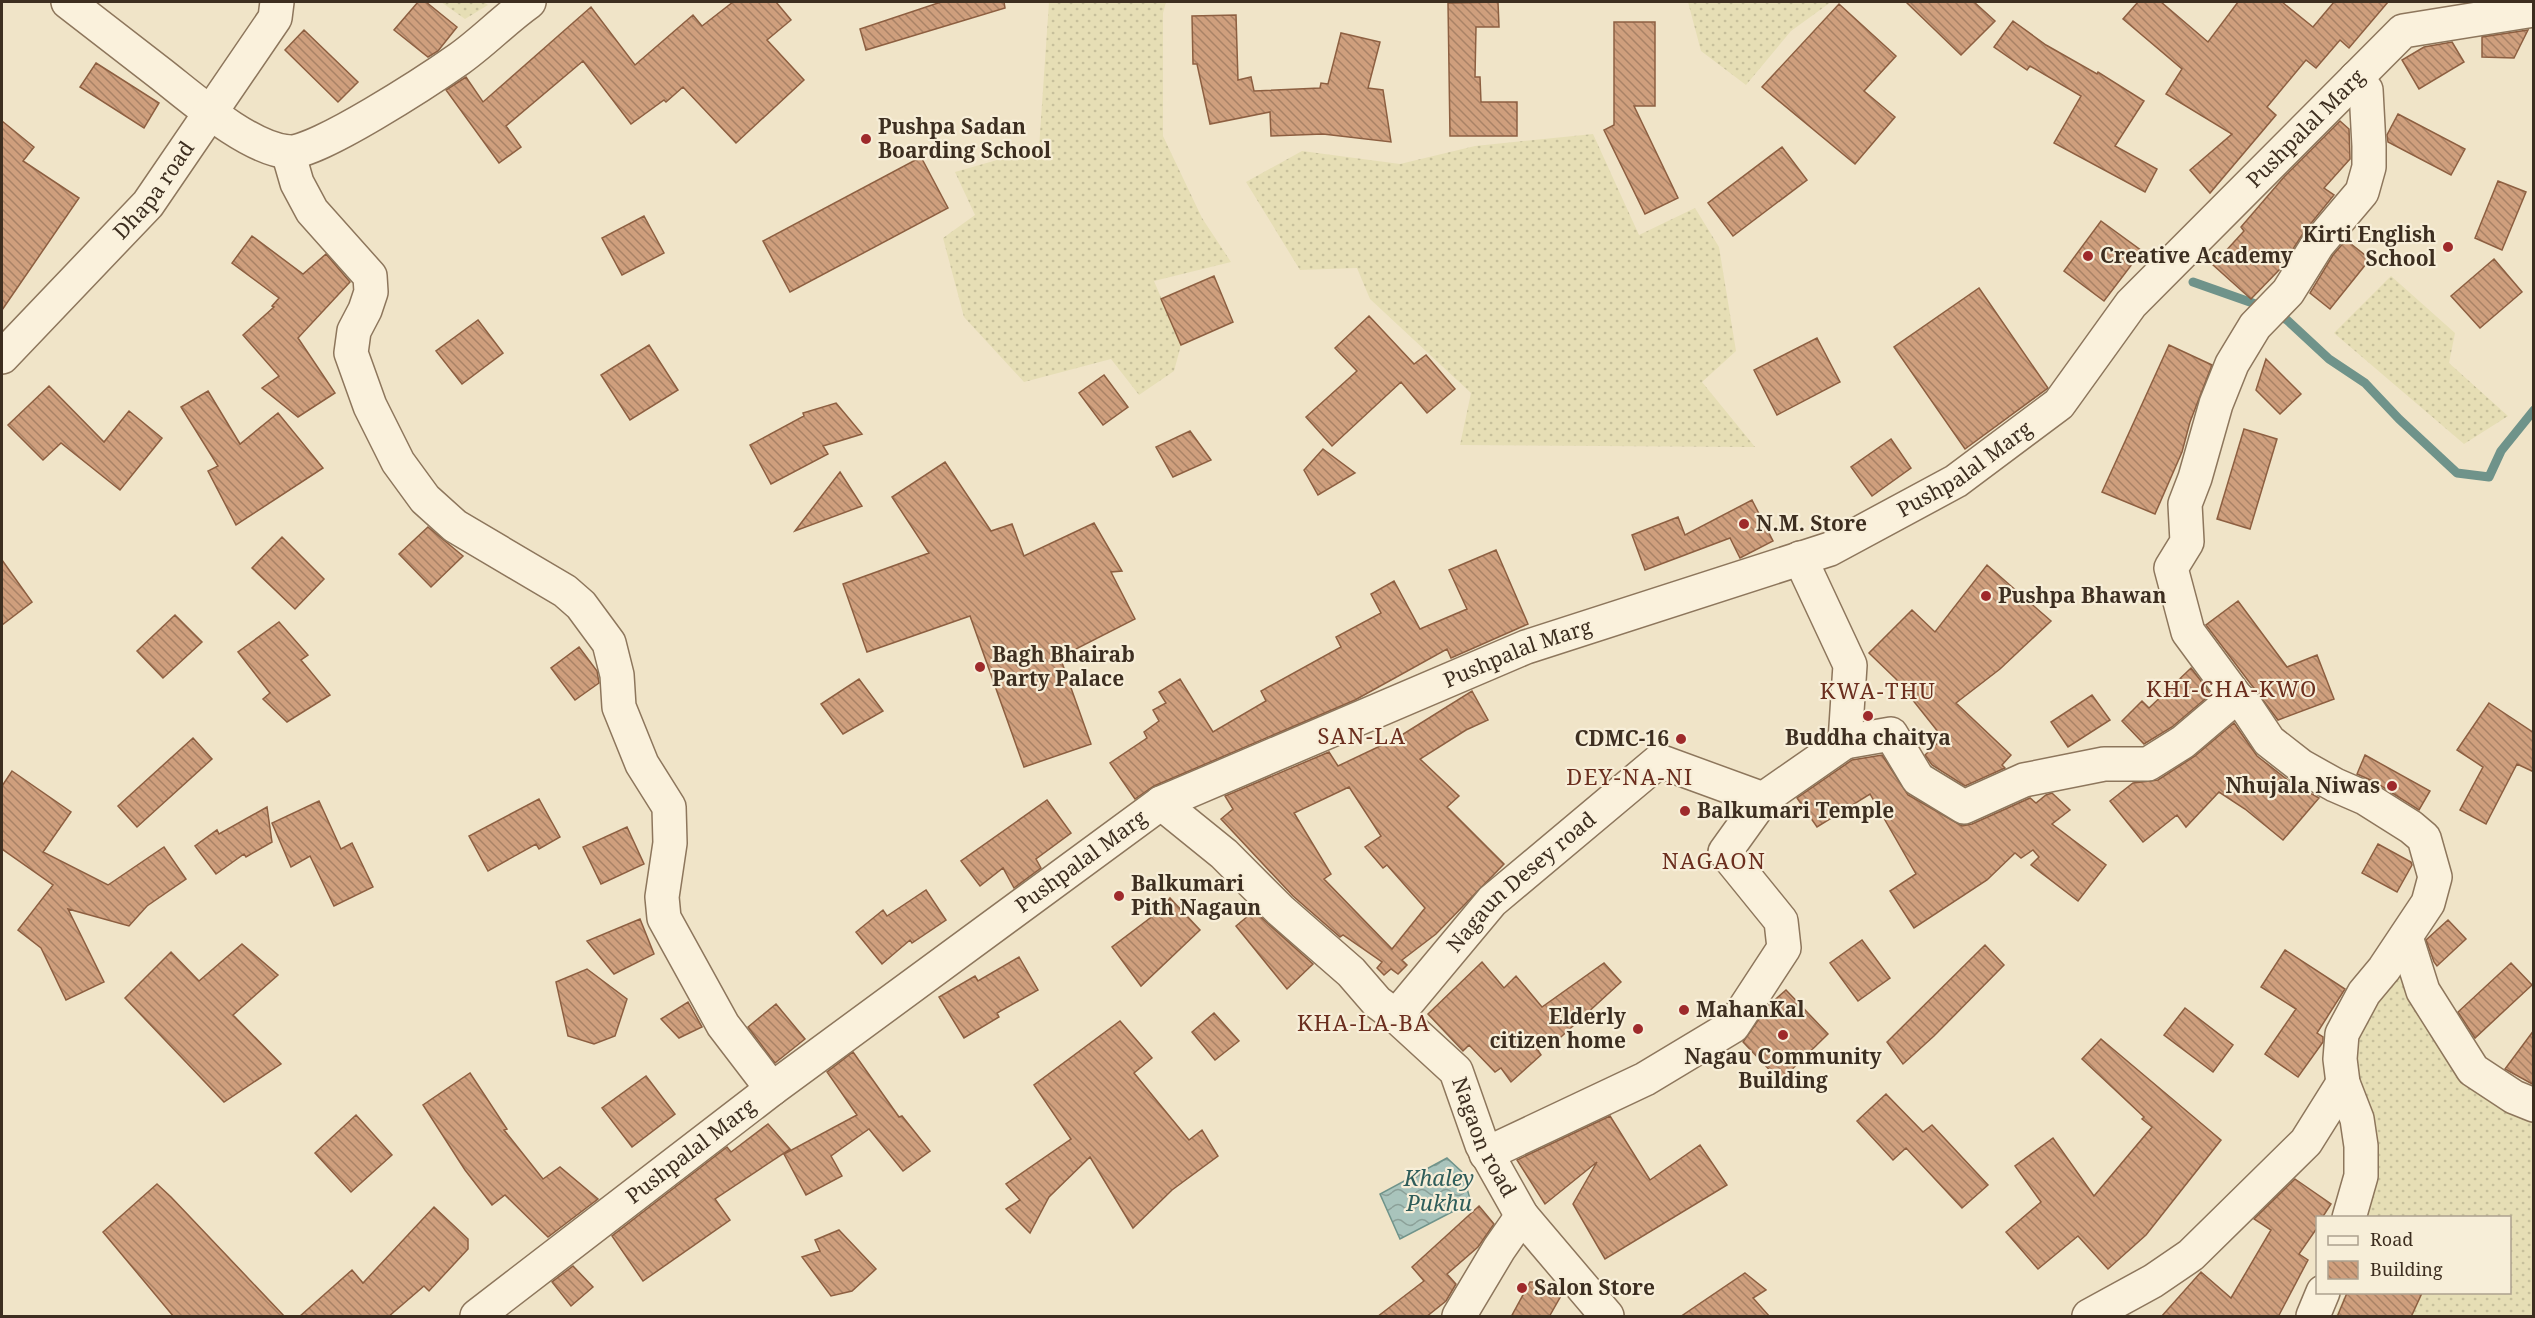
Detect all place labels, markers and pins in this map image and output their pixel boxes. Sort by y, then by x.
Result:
place label: Pushpa Sadan Boarding School [878,112,1052,164]
marker: Pushpa Sadan Boarding School [859,132,873,146]
place label: Kirti English School [2302,220,2437,272]
marker: Kirti English School [2441,240,2455,254]
place label: Creative Academy [2100,241,2294,269]
marker: Creative Academy [2081,249,2095,263]
place label: N.M. Store [1756,509,1867,537]
marker: N.M. Store [1737,517,1751,531]
place label: Pushpa Bhawan [1998,581,2166,609]
marker: Pushpa Bhawan [1979,589,1993,603]
place label: Bagh Bhairab Party Palace [992,640,1135,692]
marker: Bagh Bhairab Party Palace [973,660,987,674]
marker: Buddha chaitya [1861,709,1875,723]
place label: Buddha chaitya [1785,723,1951,751]
place label: CDMC-16 [1575,724,1669,752]
marker: CDMC-16 [1674,732,1688,746]
place label: Nhujala Niwas [2226,771,2380,799]
marker: Nhujala Niwas [2385,779,2399,793]
place label: Balkumari Temple [1697,796,1894,824]
marker: Balkumari Temple [1678,804,1692,818]
place label: Balkumari Pith Nagaun [1131,869,1261,921]
marker: Balkumari Pith Nagaun [1112,889,1126,903]
place label: MahanKal [1696,995,1805,1023]
place label: Elderly citizen home [1489,1002,1627,1054]
marker: MahanKal [1677,1003,1691,1017]
marker: Elderly citizen home [1631,1022,1645,1036]
marker: Nagau Community Building [1776,1028,1790,1042]
place label: Nagau Community Building [1684,1042,1883,1094]
place label: Salon Store [1534,1273,1655,1301]
marker: Salon Store [1515,1281,1529,1295]

